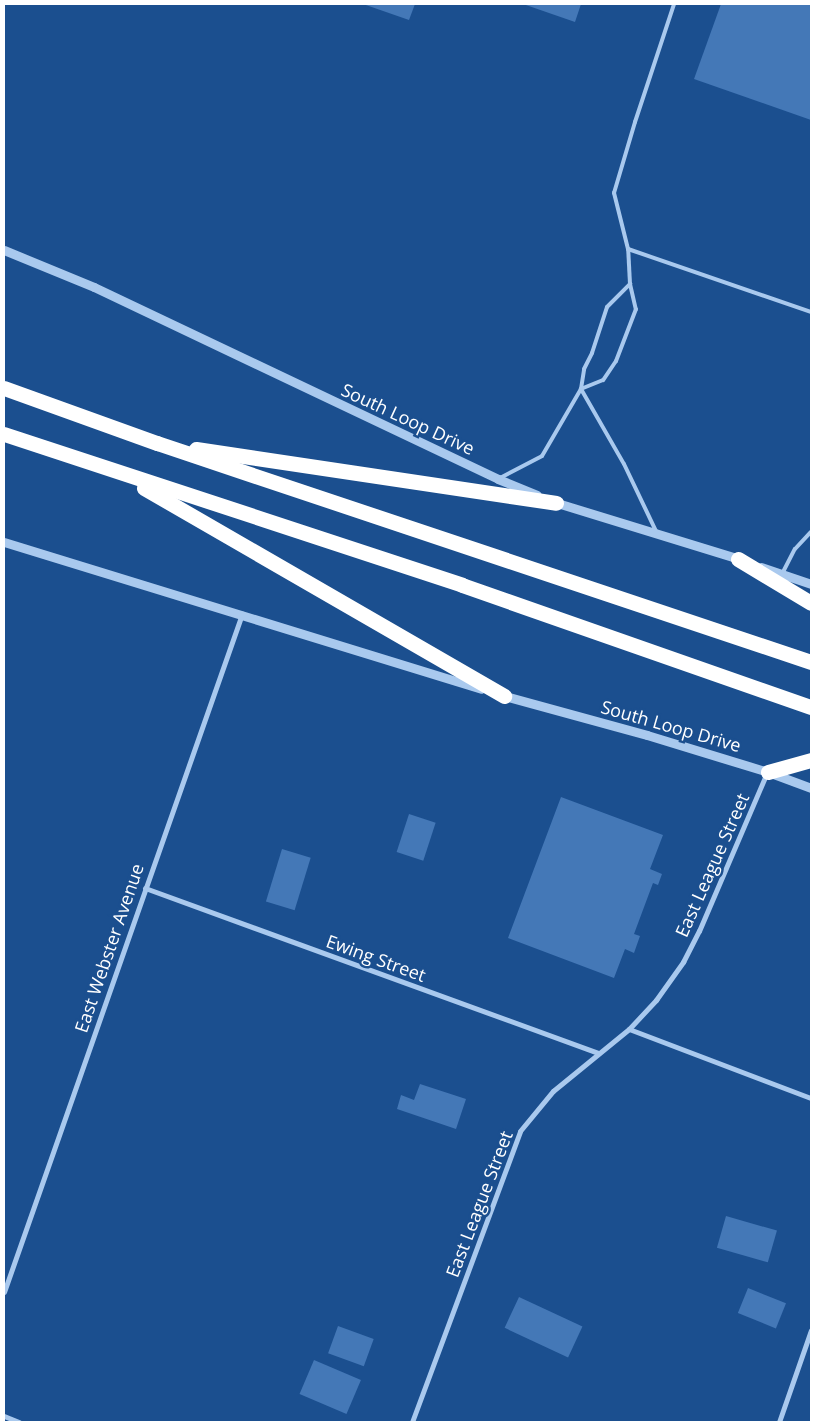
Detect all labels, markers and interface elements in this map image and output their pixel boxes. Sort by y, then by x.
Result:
street label: South Loop Drive [338,379,478,459]
street label: South Loop Drive [598,696,744,756]
street label: East League Street [671,790,753,940]
street label: East Webster Avenue [70,861,148,1035]
street label: Ewing Street [323,930,429,986]
street label: East League Street [441,1128,517,1280]

